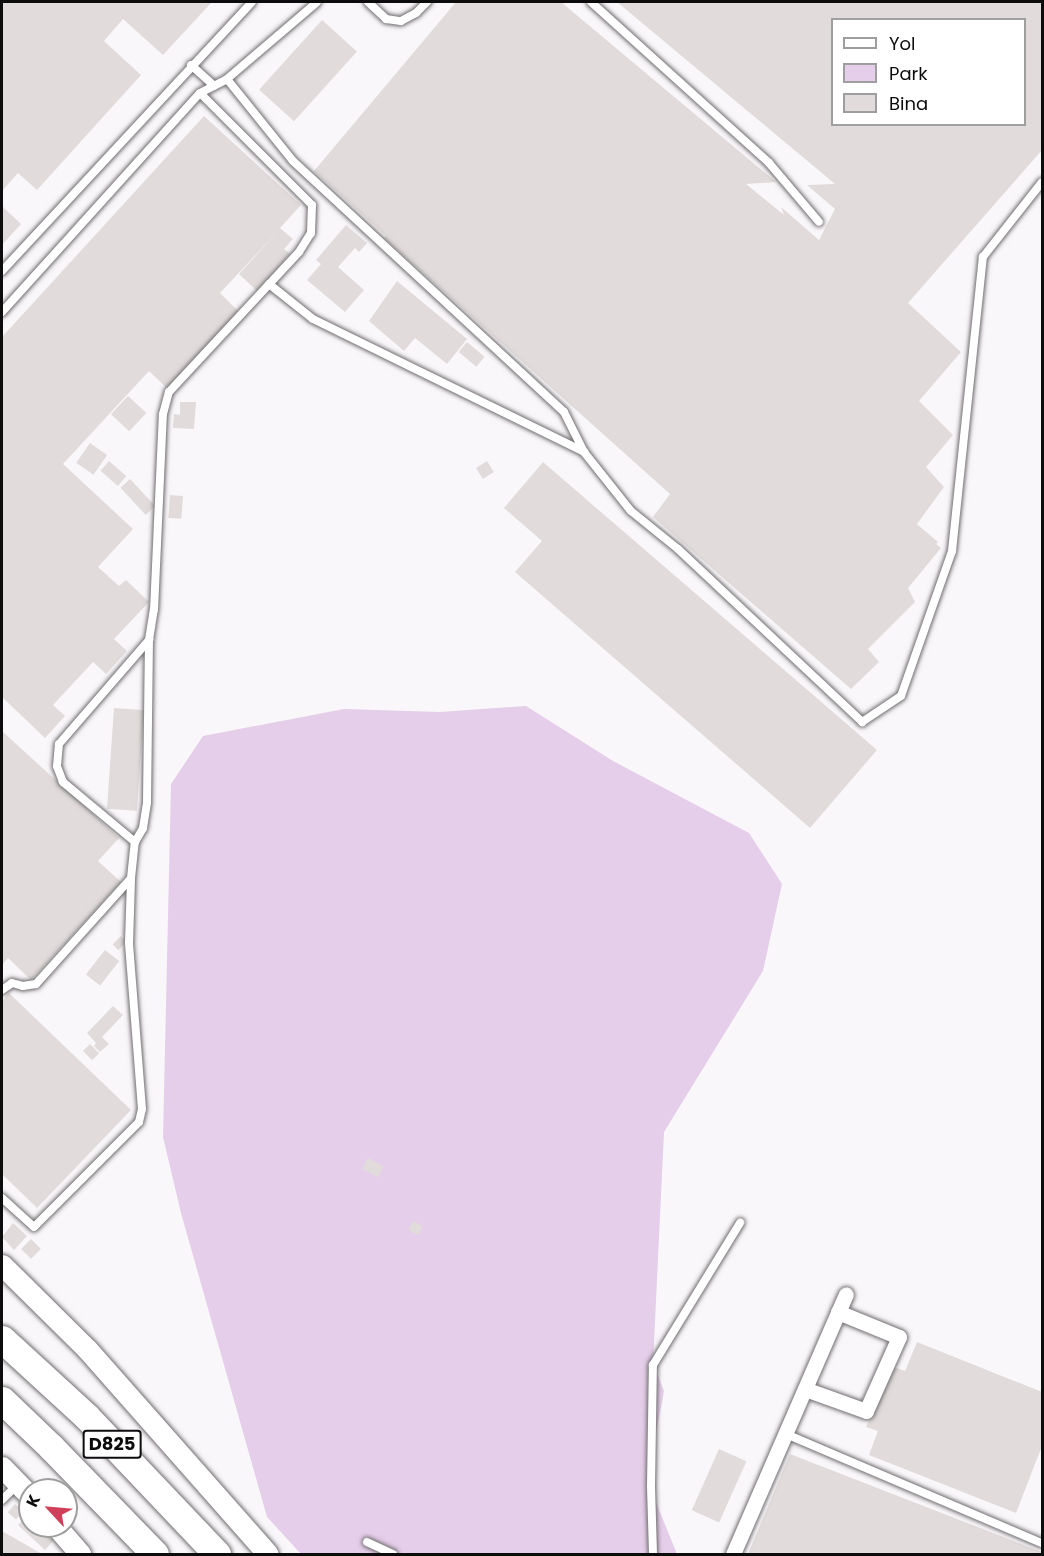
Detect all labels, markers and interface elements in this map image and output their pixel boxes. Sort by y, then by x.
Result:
legend [831,18,1026,126]
text: Yol [889,31,915,56]
text: Park [889,61,928,86]
text: Bina [889,91,928,116]
road number: D825 [82,1429,142,1459]
north arrow [18,1478,78,1538]
text: K [20,1491,46,1511]

